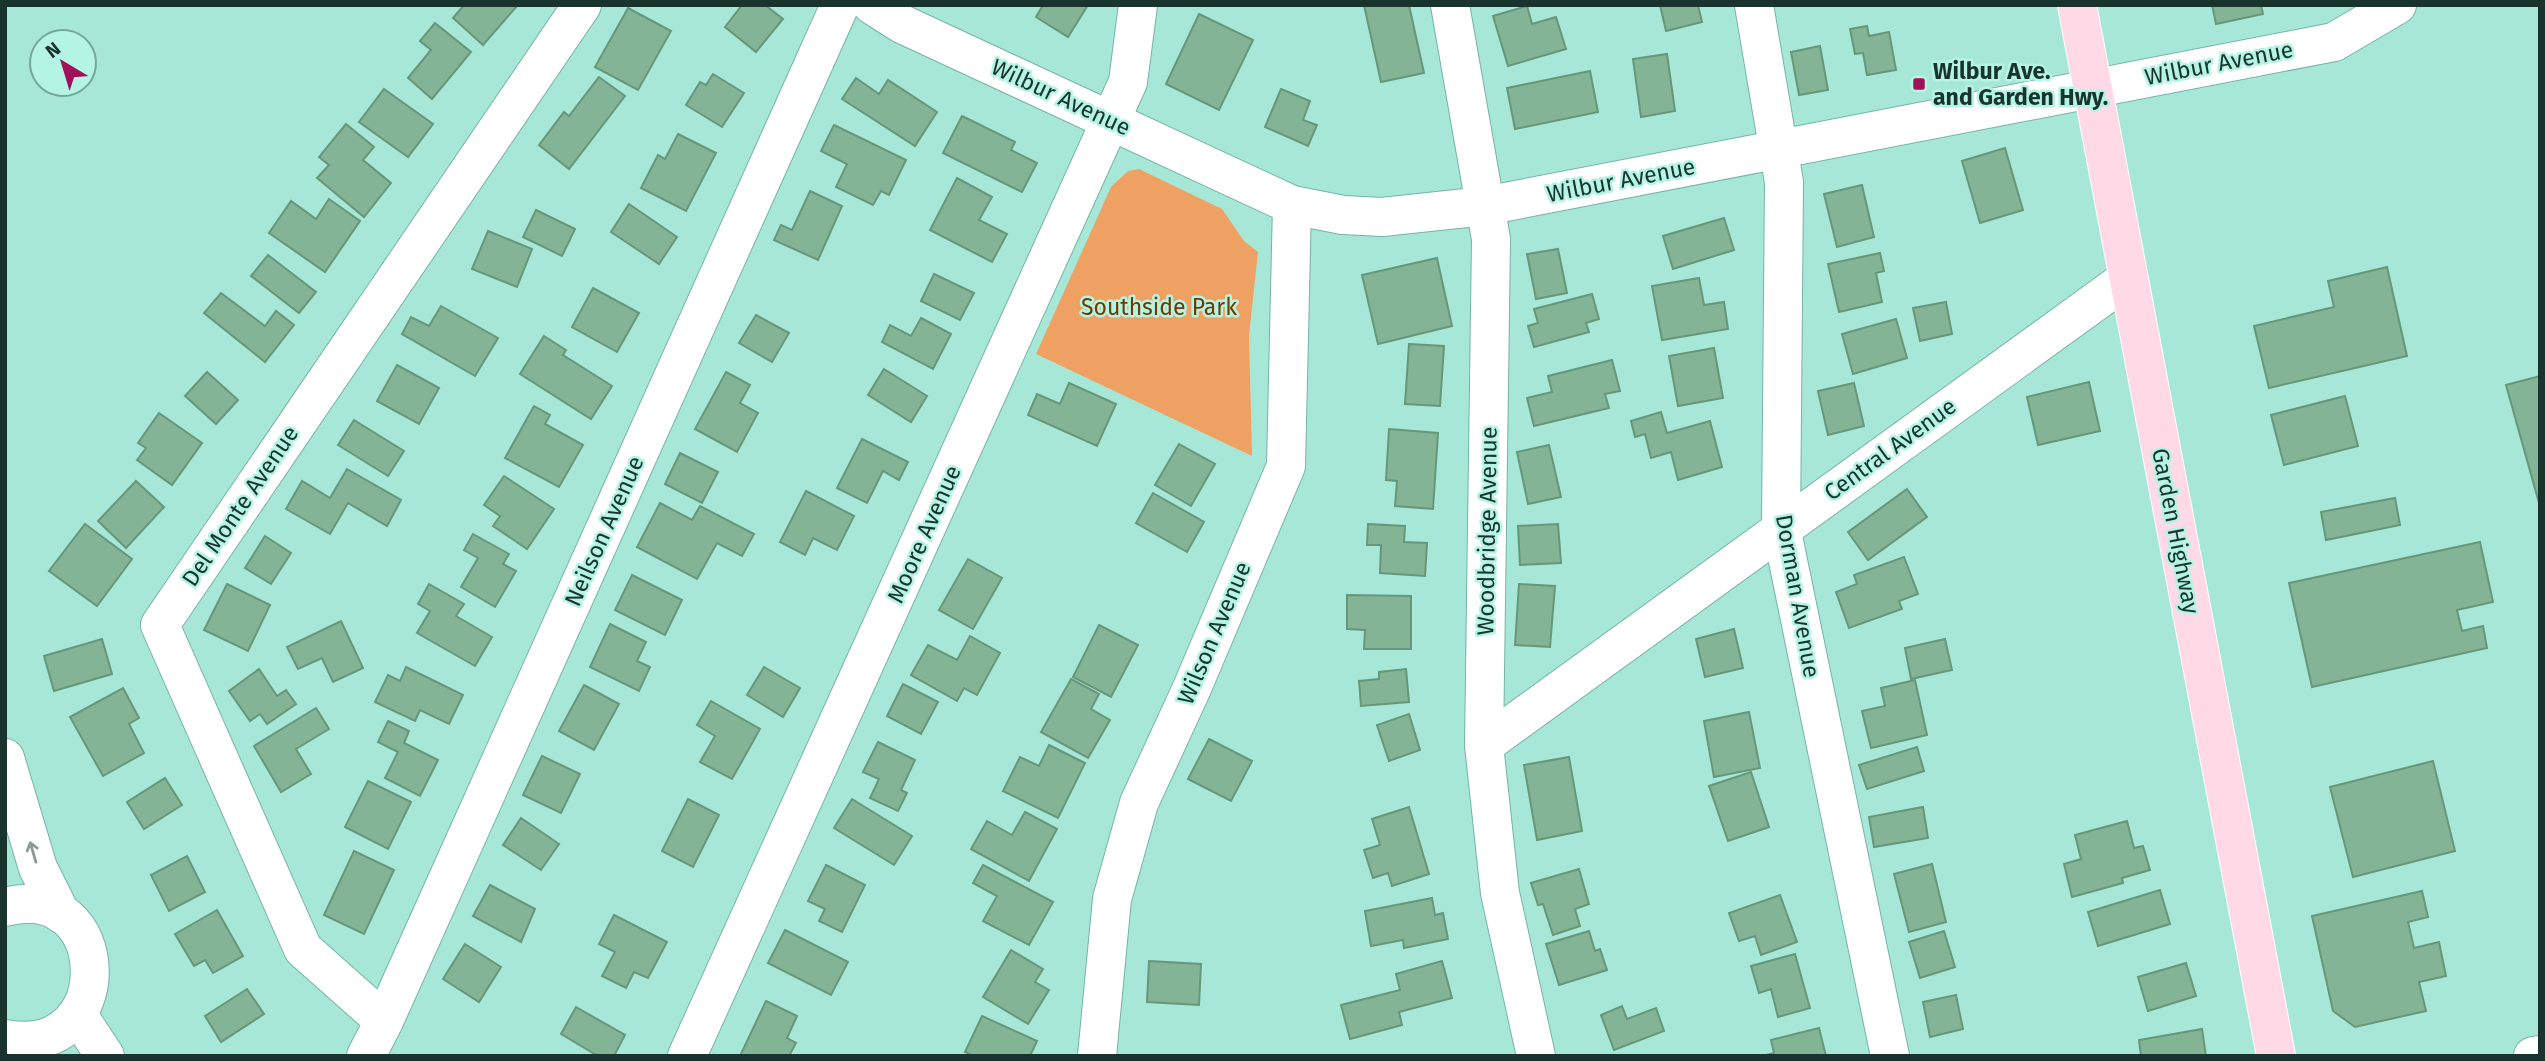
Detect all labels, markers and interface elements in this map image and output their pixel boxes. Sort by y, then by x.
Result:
north arrow [28,28,98,98]
street label: Wilbur Avenue [2142,35,2296,91]
text: N [41,37,65,63]
street label: Wilbur Avenue [987,52,1135,142]
place label: Wilbur Ave. and Garden Hwy. [1933,57,2108,111]
marker: Wilbur Ave. and Garden Hwy. [1911,76,1927,92]
street label: Wilbur Avenue [1544,152,1698,208]
park label: Southside Park [1081,293,1237,321]
street label: Central Avenue [1819,392,1961,506]
street label: Del Monte Avenue [176,420,304,592]
street label: Woodbridge Avenue [1471,426,1503,636]
street label: Garden Highway [2146,446,2206,617]
street label: Neilson Avenue [558,452,650,610]
street label: Moore Avenue [881,461,967,607]
street label: Dorman Avenue [1770,512,1826,680]
street label: Wilson Avenue [1171,557,1257,709]
one-way arrow [26,842,39,864]

